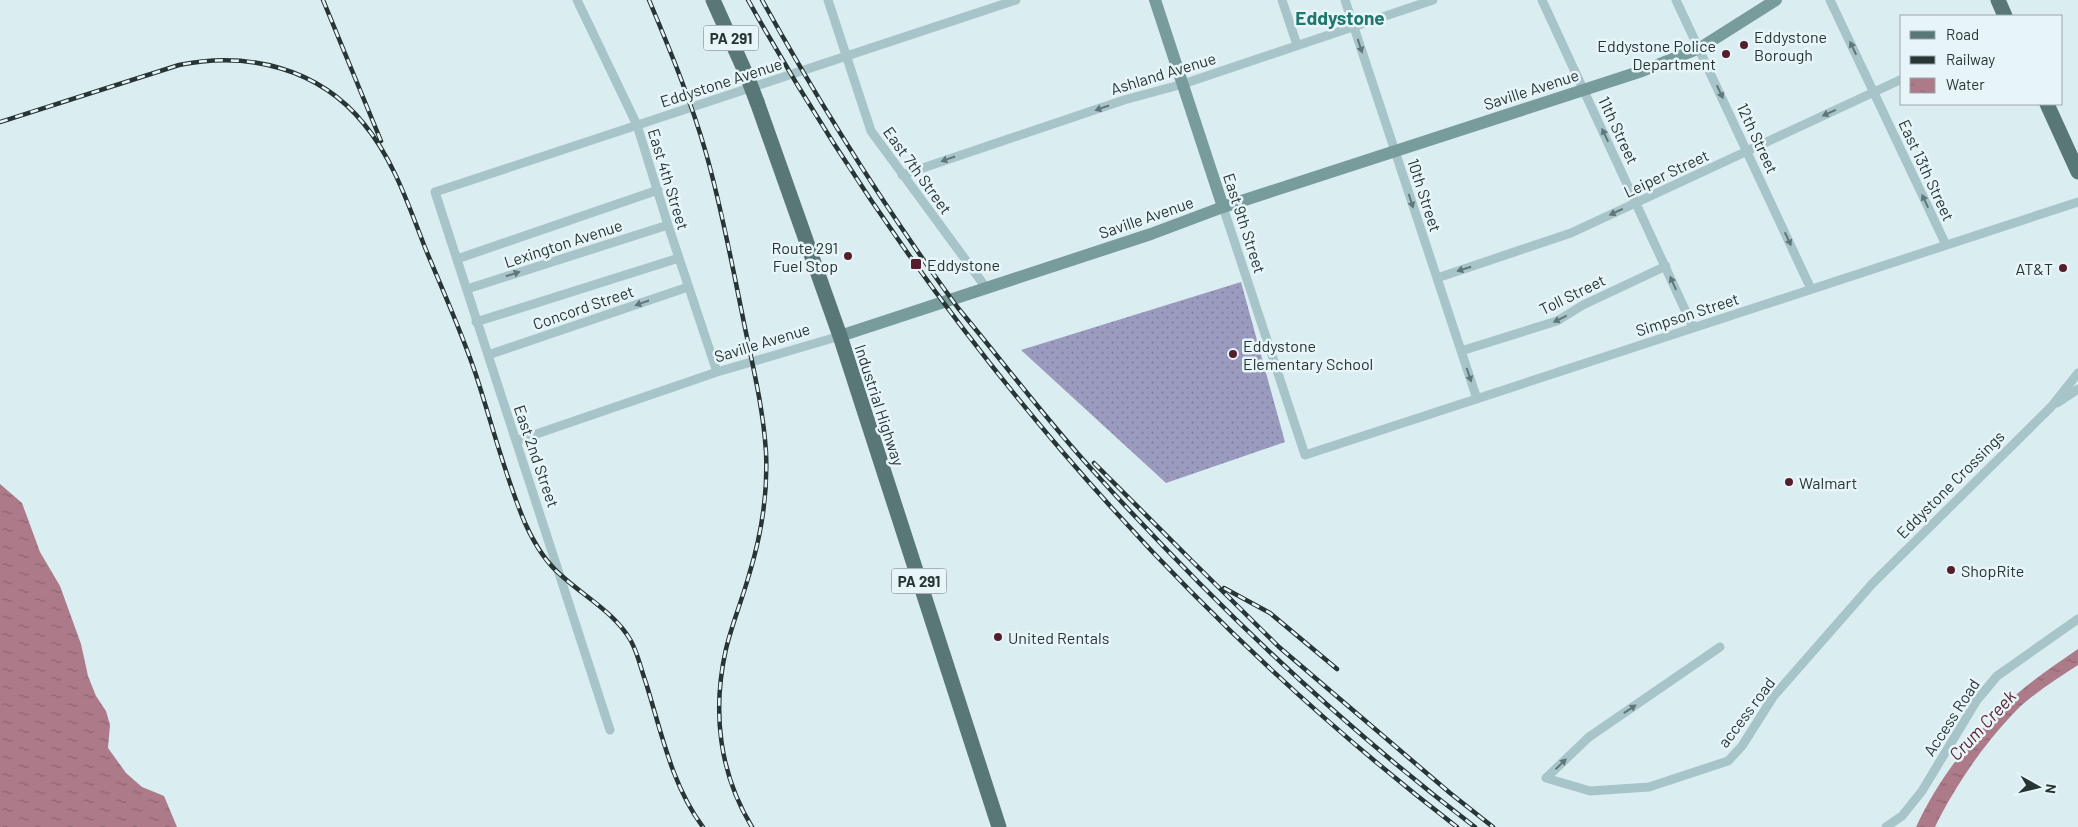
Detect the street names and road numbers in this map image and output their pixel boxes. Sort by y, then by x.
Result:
road number: PA 291 [704,26,758,50]
street label: Ashland Avenue [1108,48,1218,98]
street label: Eddystone Avenue [658,53,784,111]
street label: Saville Avenue [1481,65,1581,113]
street label: 11th Street [1595,93,1643,167]
street label: 12th Street [1733,100,1783,176]
street label: East 13th Street [1895,116,1959,224]
street label: East 7th Street [880,123,956,217]
street label: East 4th Street [645,126,693,232]
street label: Leiper Street [1620,145,1712,201]
street label: 10th Street [1404,156,1446,234]
street label: East 9th Street [1220,170,1270,276]
street label: Saville Avenue [1096,192,1196,242]
street label: Lexington Avenue [501,215,625,271]
street label: Toll Street [1536,270,1608,318]
street label: Concord Street [530,281,636,333]
street label: Simpson Street [1633,288,1741,340]
street label: Saville Avenue [712,318,812,366]
street label: Industrial Highway [851,342,909,469]
street label: East 2nd Street [511,402,563,510]
street label: Eddystone Crossings [1892,426,2008,542]
road number: PA 291 [892,568,946,594]
street label: access road [1713,673,1779,751]
street label: Access Road [1919,675,1983,759]

